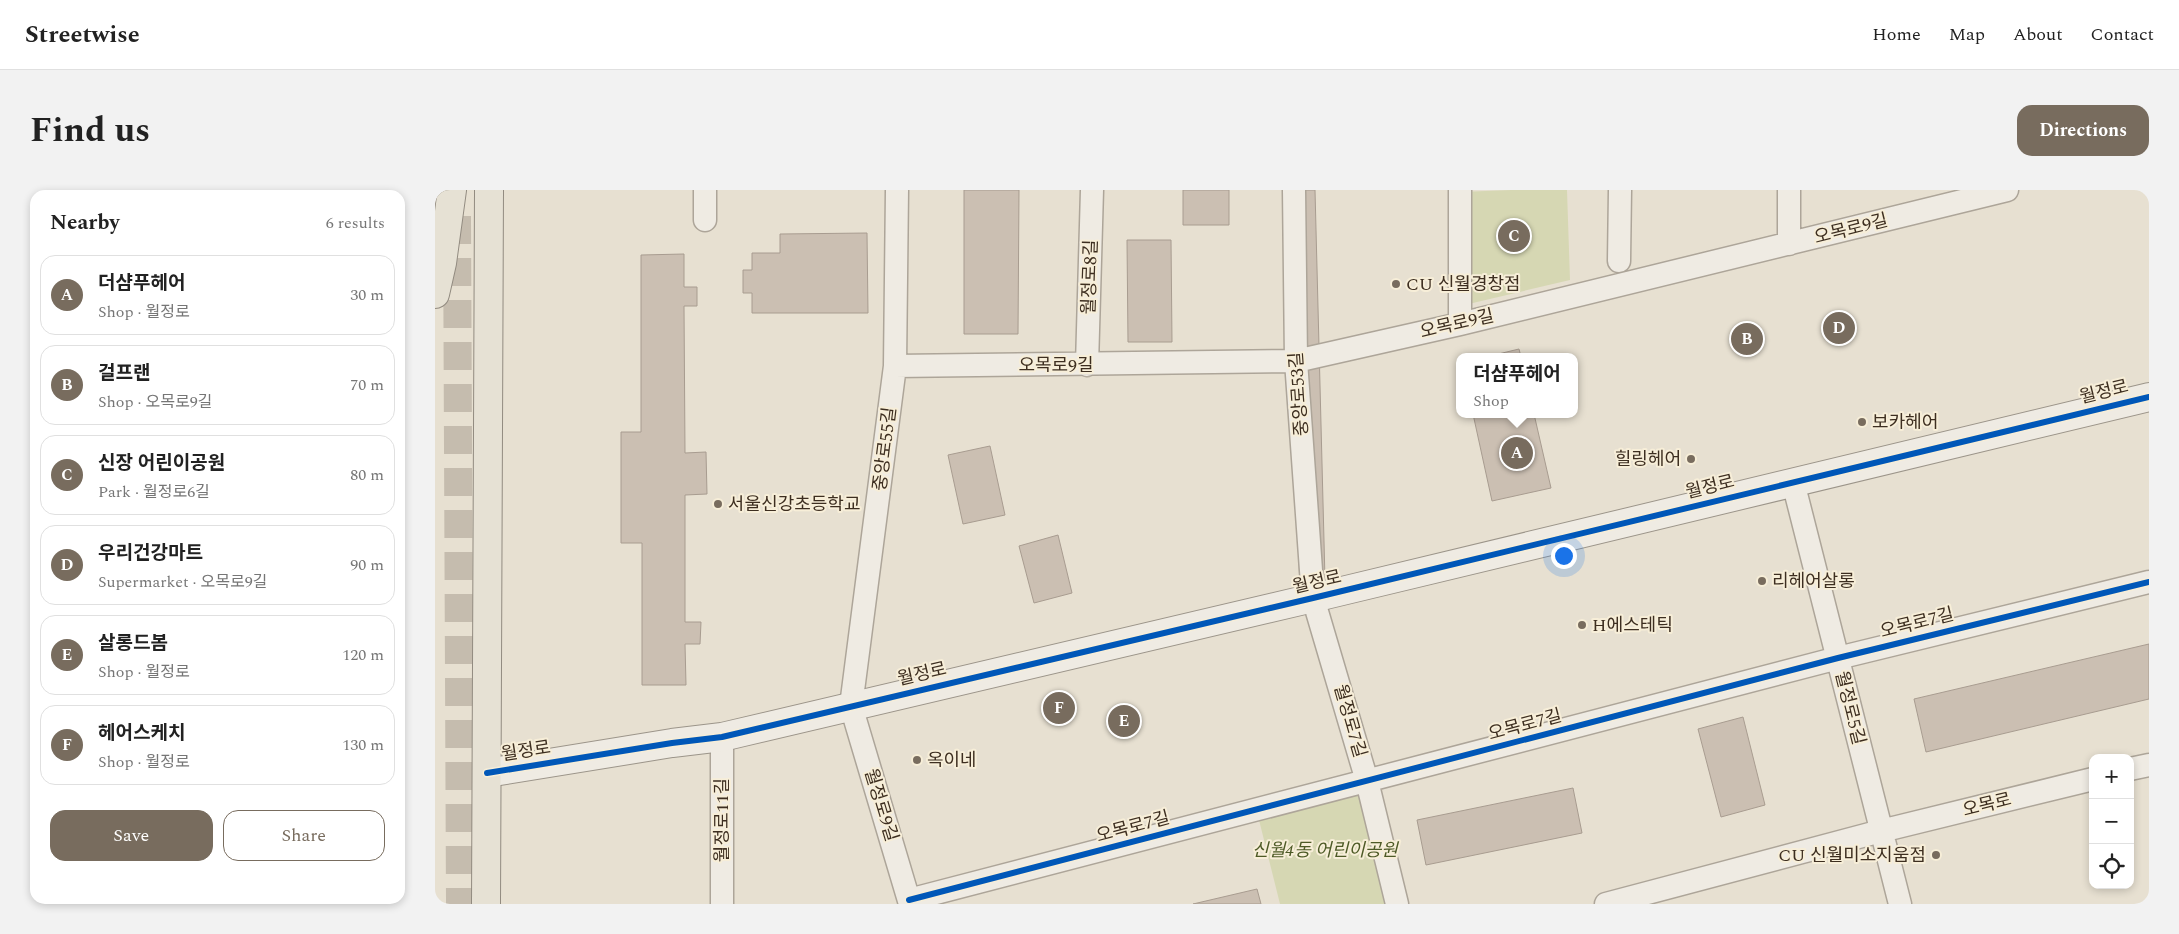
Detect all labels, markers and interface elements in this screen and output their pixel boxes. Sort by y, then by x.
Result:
text: Streetwise [25,17,140,53]
text: Home [1872,21,1921,48]
text: Map [1949,21,1985,48]
text: About [2013,21,2063,48]
text: Contact [2091,21,2154,48]
text: Find us [30,104,150,157]
button: Directions [2017,105,2149,156]
text: Nearby [50,207,120,239]
street label: 오목로9길 [1811,207,1891,251]
text: 6 results [326,211,385,235]
pin: C [1498,217,1530,255]
street label: 월정로8길 [1075,239,1105,315]
text: 더샴푸헤어 [98,269,185,298]
place label: CU 신월경창점 [1406,271,1521,298]
marker: CU 신월경창점 [1390,278,1402,290]
text: A [61,283,73,307]
text: 30 m [350,283,384,307]
text: Shop · 월정로 [98,300,190,324]
street label: 오목로9길 [1417,302,1497,346]
pin: D [1823,309,1855,347]
pin: B [1731,320,1763,358]
street label: 중앙로53길 [1283,351,1315,437]
street label: 오목로9길 [1018,352,1094,379]
popup [1456,353,1578,418]
text: 걸프랜 [98,359,150,388]
text: 더샴푸헤어 [1473,360,1561,389]
text: B [61,373,73,397]
text: 70 m [350,373,384,397]
street label: 월정로 [2077,373,2131,411]
text: Shop [1473,389,1509,413]
text: Shop · 오목로9길 [98,390,212,414]
street label: 중앙로55길 [866,406,904,492]
place label: 보카헤어 [1872,409,1938,436]
marker: 보카헤어 [1856,416,1868,428]
pin: A [1501,434,1533,472]
place label: 힐링헤어 [1615,446,1681,473]
text: 신장 어린이공원 [98,449,225,478]
marker: 힐링헤어 [1685,453,1697,465]
text: C [61,463,73,487]
text: 80 m [350,463,384,487]
street label: 월정로 [1683,468,1737,506]
text: Park · 월정로6길 [98,480,210,504]
place label: 서울신강초등학교 [728,491,860,518]
marker: 서울신강초등학교 [712,498,724,510]
text: 우리건강마트 [98,539,203,568]
your location [1551,543,1577,569]
text: D [61,553,73,577]
text: 90 m [350,553,384,577]
street label: 월정로 [1290,563,1344,601]
place label: 리헤어살롱 [1772,568,1855,595]
text: Supermarket · 오목로9길 [98,570,267,594]
marker: 리헤어살롱 [1756,575,1768,587]
street label: 오목로7길 [1877,601,1957,645]
place label: H에스테틱 [1592,612,1673,639]
marker: H에스테틱 [1576,619,1588,631]
text: 살롱드봄 [98,629,168,658]
text: E [62,643,72,667]
text: 120 m [342,643,384,667]
street label: 월정로 [895,655,949,693]
text: Shop · 월정로 [98,660,190,684]
street label: 월정로5길 [1828,668,1872,748]
street label: 월정로7길 [1327,681,1373,761]
pin: F [1043,689,1075,727]
pin: E [1108,702,1140,740]
street label: 오목로7길 [1485,702,1565,748]
text: 헤어스케치 [98,719,185,748]
text: F [62,733,72,757]
text: 130 m [342,733,384,757]
street label: 월정로 [499,734,553,768]
place label: 옥이네 [927,747,977,774]
text: Shop · 월정로 [98,750,190,774]
marker: 옥이네 [911,754,923,766]
map controls [2089,754,2134,889]
button: + [2089,754,2134,799]
street label: 월정로9길 [857,765,905,845]
street label: 월정로11길 [709,778,736,862]
street label: 오목로 [1960,786,2014,824]
button: − [2089,799,2134,844]
street label: 오목로7길 [1093,804,1173,850]
button: Save [50,810,213,861]
button: Share [223,810,385,861]
park label: 신월4동 어린이공원 [1252,837,1399,864]
place label: CU 신월미소지움점 [1778,842,1926,869]
button: locate [2089,844,2134,889]
marker: CU 신월미소지움점 [1930,849,1942,861]

